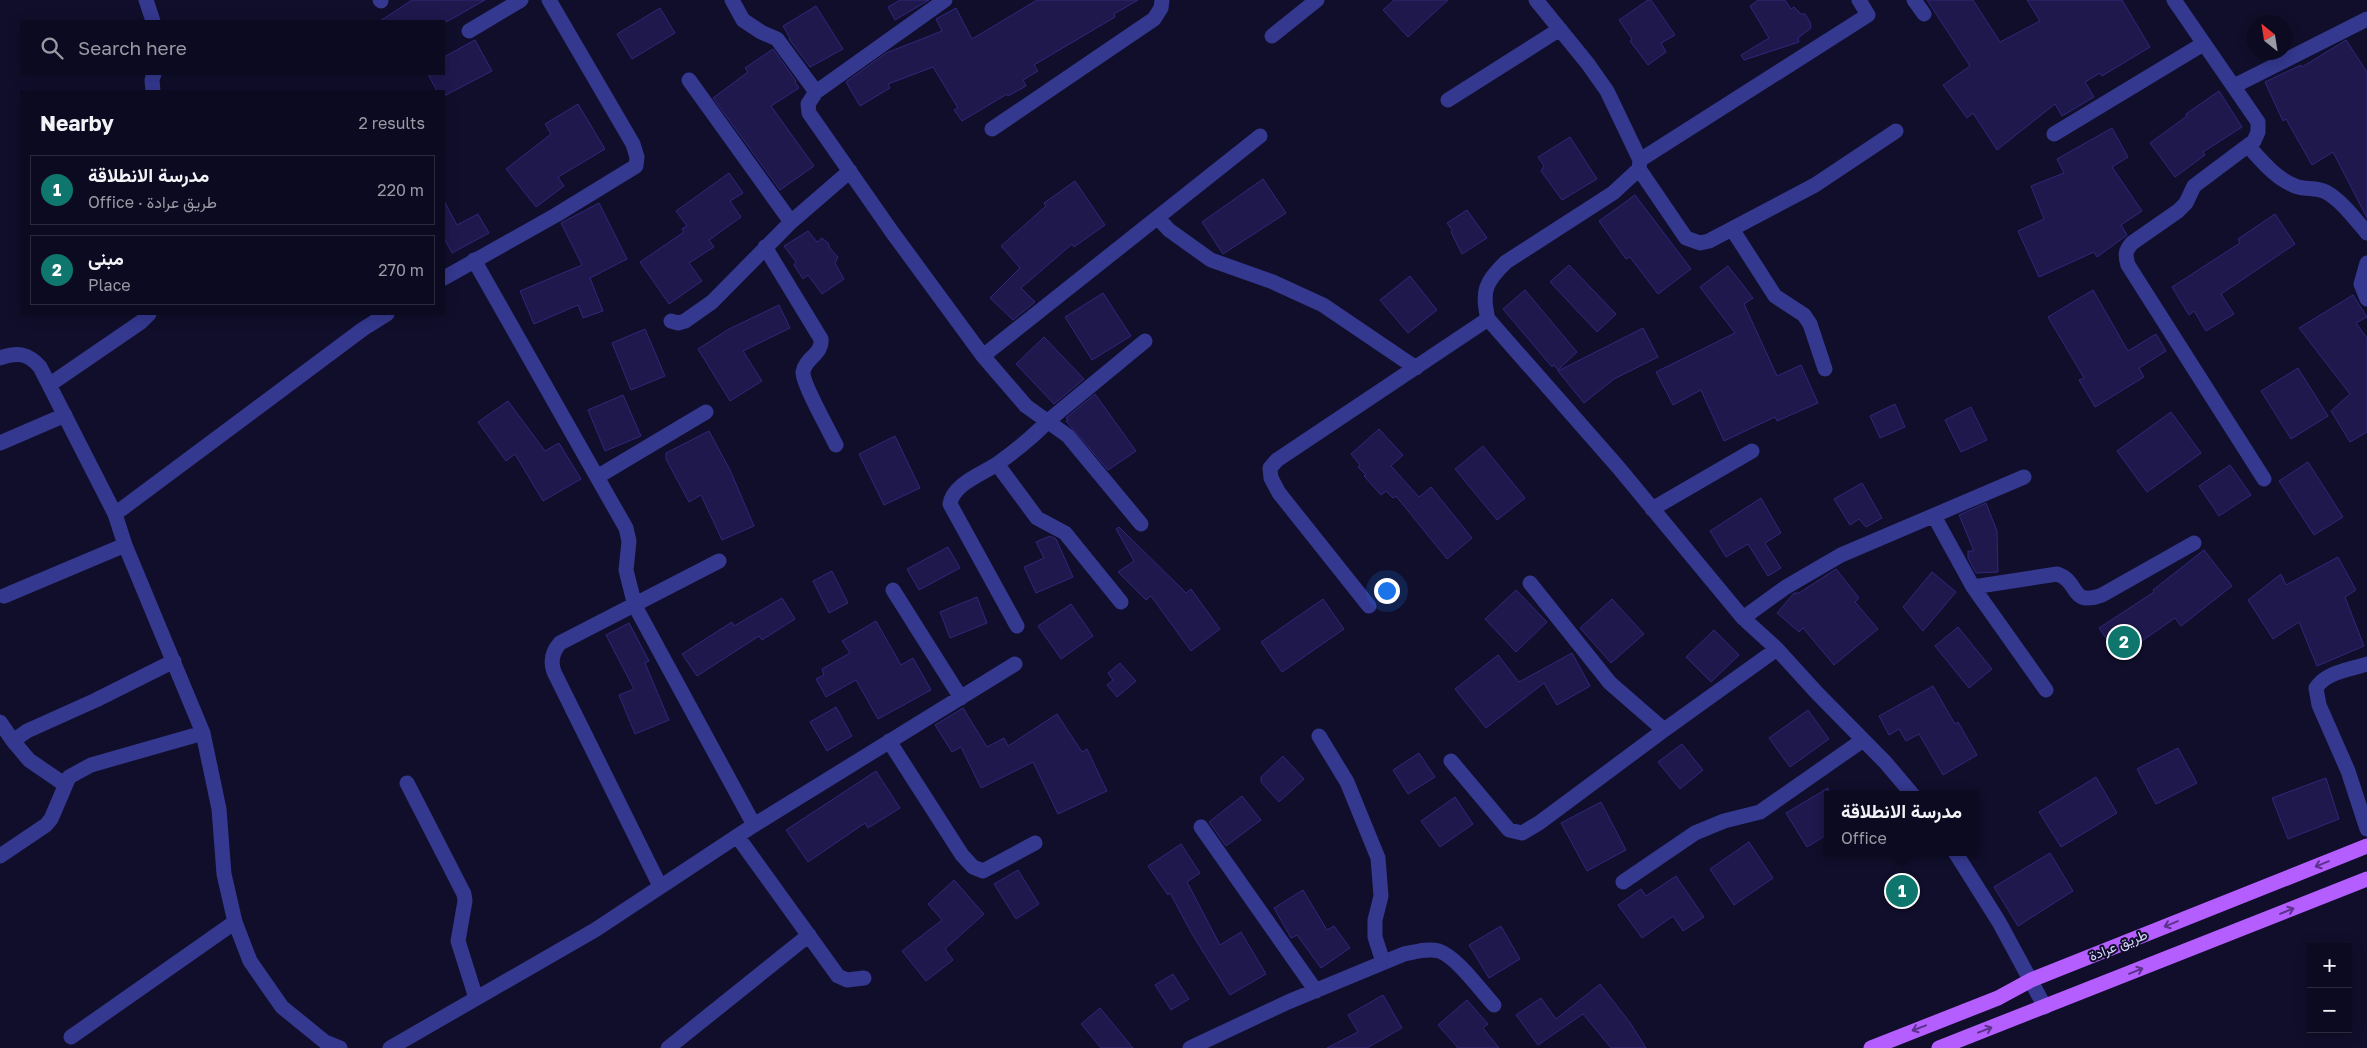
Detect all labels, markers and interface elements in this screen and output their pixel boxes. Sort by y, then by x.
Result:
north arrow [2247,15,2292,60]
search box [20,20,445,75]
icon: search [38,34,66,62]
text: Search here [78,36,187,59]
text: Nearby [40,110,114,136]
text: 2 results [359,113,425,133]
text: مدرسة الانطلاقة [88,163,209,186]
text: 1 [53,180,61,200]
text: 220 m [377,180,424,200]
text: Office · طريق عرادة [88,192,217,212]
text: مبنى [88,246,124,269]
text: 2 [52,260,62,280]
text: 270 m [378,260,424,280]
text: Place [88,275,131,295]
your location [1374,578,1400,604]
pin: 2 [2108,623,2140,661]
popup [1824,791,1979,856]
text: مدرسة الانطلاقة [1841,799,1962,822]
text: Office [1841,828,1887,848]
one-way arrow [2315,859,2330,869]
pin: 1 [1886,872,1918,910]
one-way arrow [2279,906,2294,915]
one-way arrow [2164,920,2179,929]
street label: طريق عرادة [2086,925,2150,965]
map controls [2307,943,2352,1033]
button: + [2307,943,2352,988]
one-way arrow [2128,966,2143,975]
button: − [2307,988,2352,1033]
one-way arrow [1912,1023,1927,1033]
one-way arrow [1976,1025,1992,1034]

